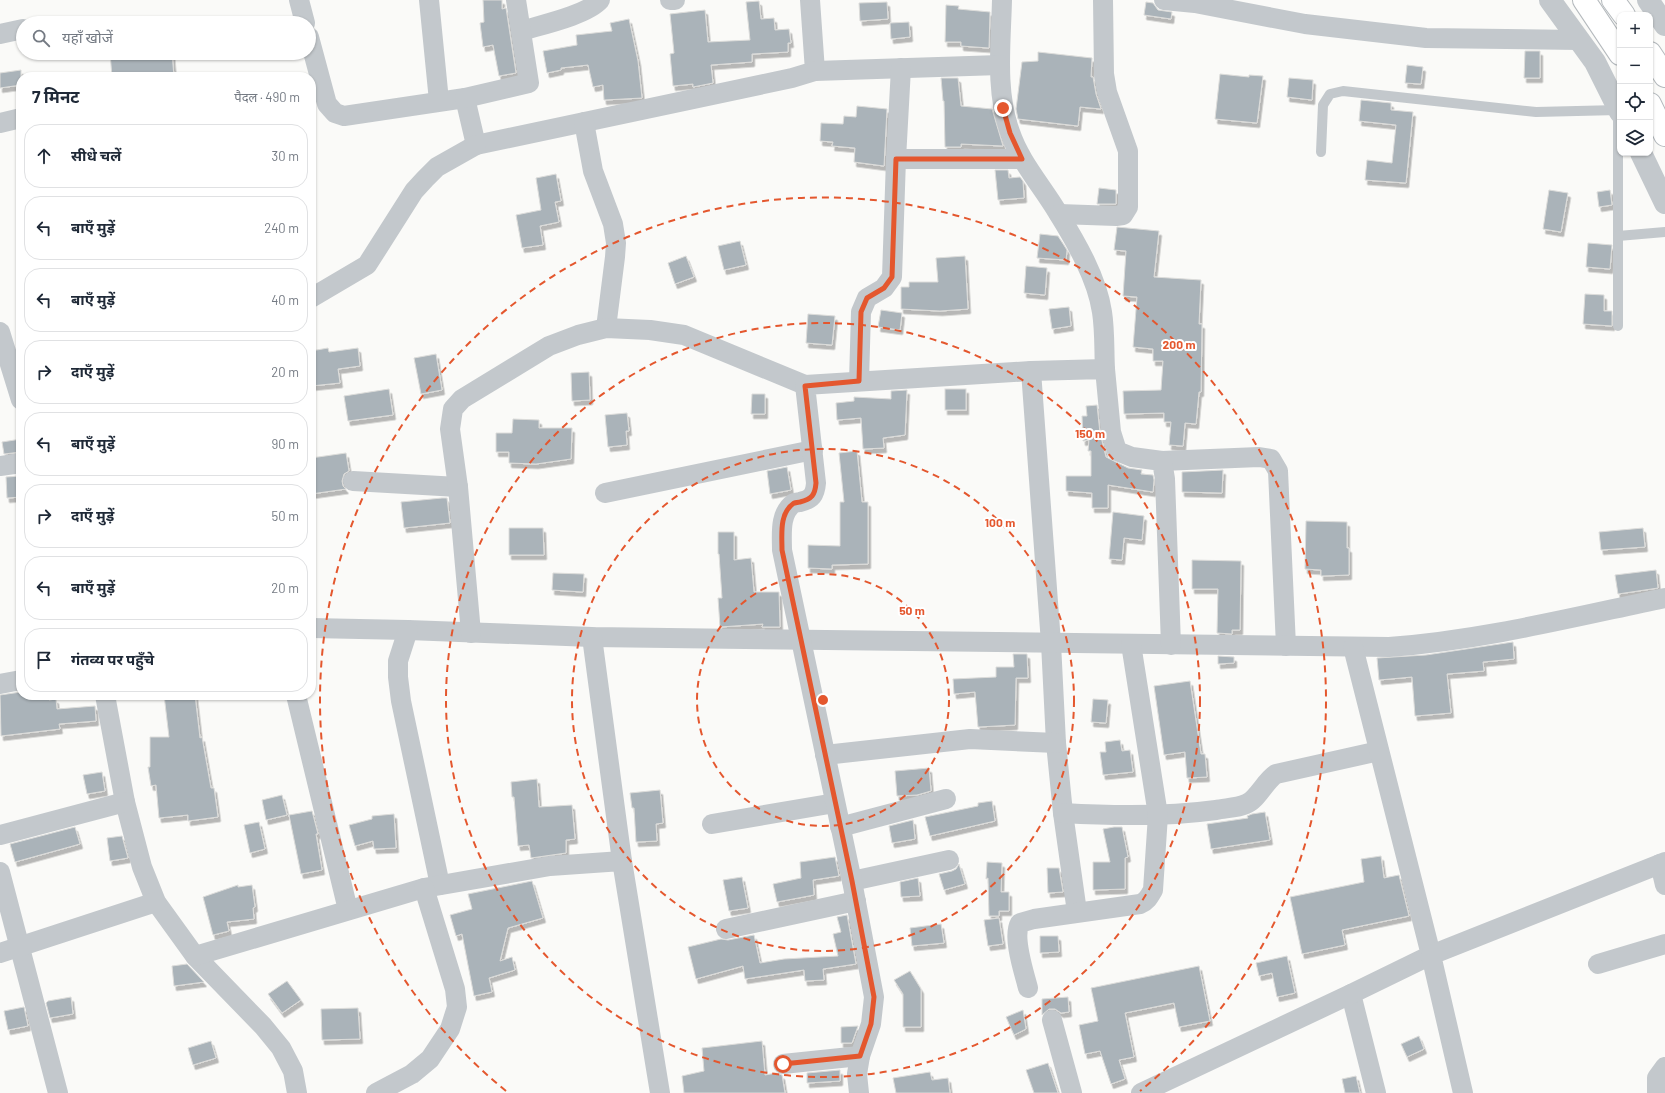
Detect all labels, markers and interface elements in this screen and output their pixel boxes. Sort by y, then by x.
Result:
map controls [1617,12,1653,156]
button: + [1617,12,1653,48]
search box [16,16,316,60]
icon: search [30,27,52,49]
text: यहाँ खोजें [62,28,113,46]
button: − [1617,48,1653,84]
button: locate [1617,84,1653,120]
text: 7 मिनट [32,86,80,106]
text: पैदल · 490 m [234,89,300,105]
route end [994,99,1012,117]
button: layers [1617,120,1653,156]
icon: ahead [33,145,55,167]
text: सीधे चलें [71,146,121,164]
text: 30 m [272,148,299,164]
icon: left [33,217,55,239]
text: बाएँ मुड़ें [71,218,115,236]
text: 240 m [264,220,299,236]
icon: left [33,289,55,311]
text: बाएँ मुड़ें [71,290,115,308]
text: 40 m [271,292,299,308]
text: 200 m [1163,337,1195,351]
icon: right [33,361,55,383]
text: दाएँ मुड़ें [71,362,114,380]
text: 20 m [271,364,299,380]
text: 150 m [1075,426,1105,440]
icon: left [33,433,55,455]
text: बाएँ मुड़ें [71,434,115,452]
text: 90 m [272,436,299,452]
icon: right [33,505,55,527]
text: दाएँ मुड़ें [71,506,114,524]
text: 50 m [272,508,299,524]
text: 100 m [985,515,1015,529]
icon: left [33,577,55,599]
text: बाएँ मुड़ें [71,578,115,596]
text: 20 m [271,580,299,596]
text: 50 m [899,603,925,617]
icon: arrive [33,649,55,671]
text: गंतव्य पर पहुँचे [71,650,154,668]
centre of rings [816,693,830,707]
route start [774,1055,792,1073]

